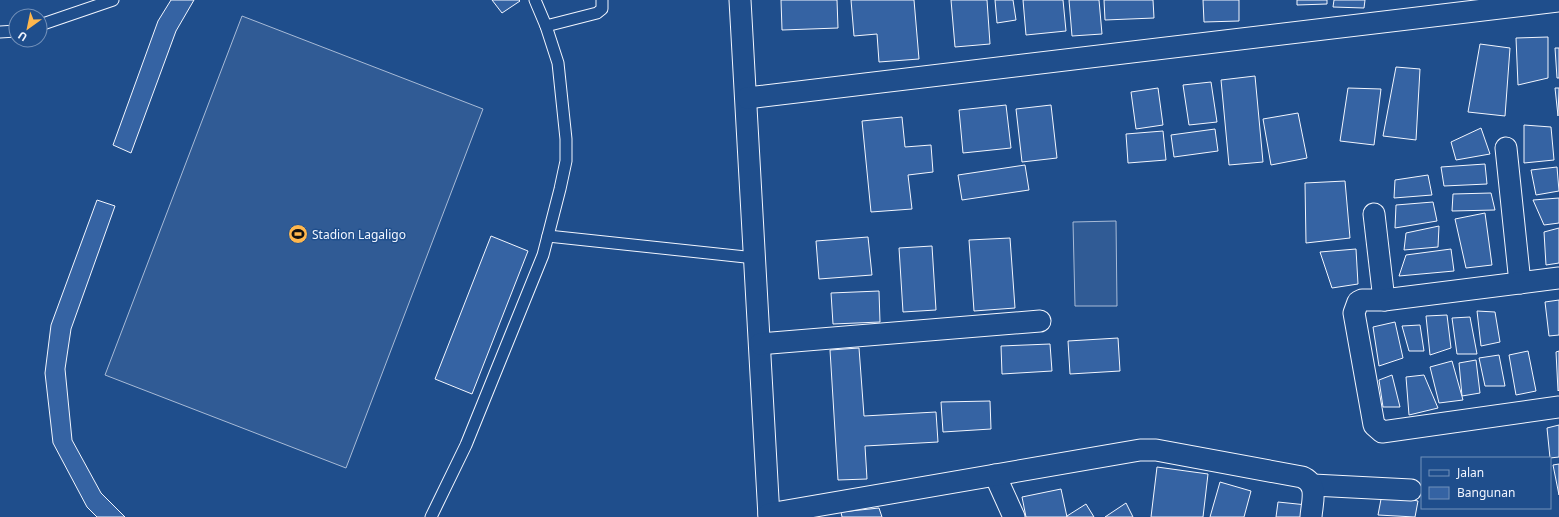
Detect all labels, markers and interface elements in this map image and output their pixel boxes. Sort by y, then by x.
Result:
north arrow [8,8,48,48]
text: U [15,28,30,45]
sports icon: Stadion Lagaligo [287,223,309,245]
place label: Stadion Lagaligo [312,226,406,243]
legend [1421,457,1551,509]
text: Jalan [1456,464,1484,481]
text: Bangunan [1457,484,1515,501]

